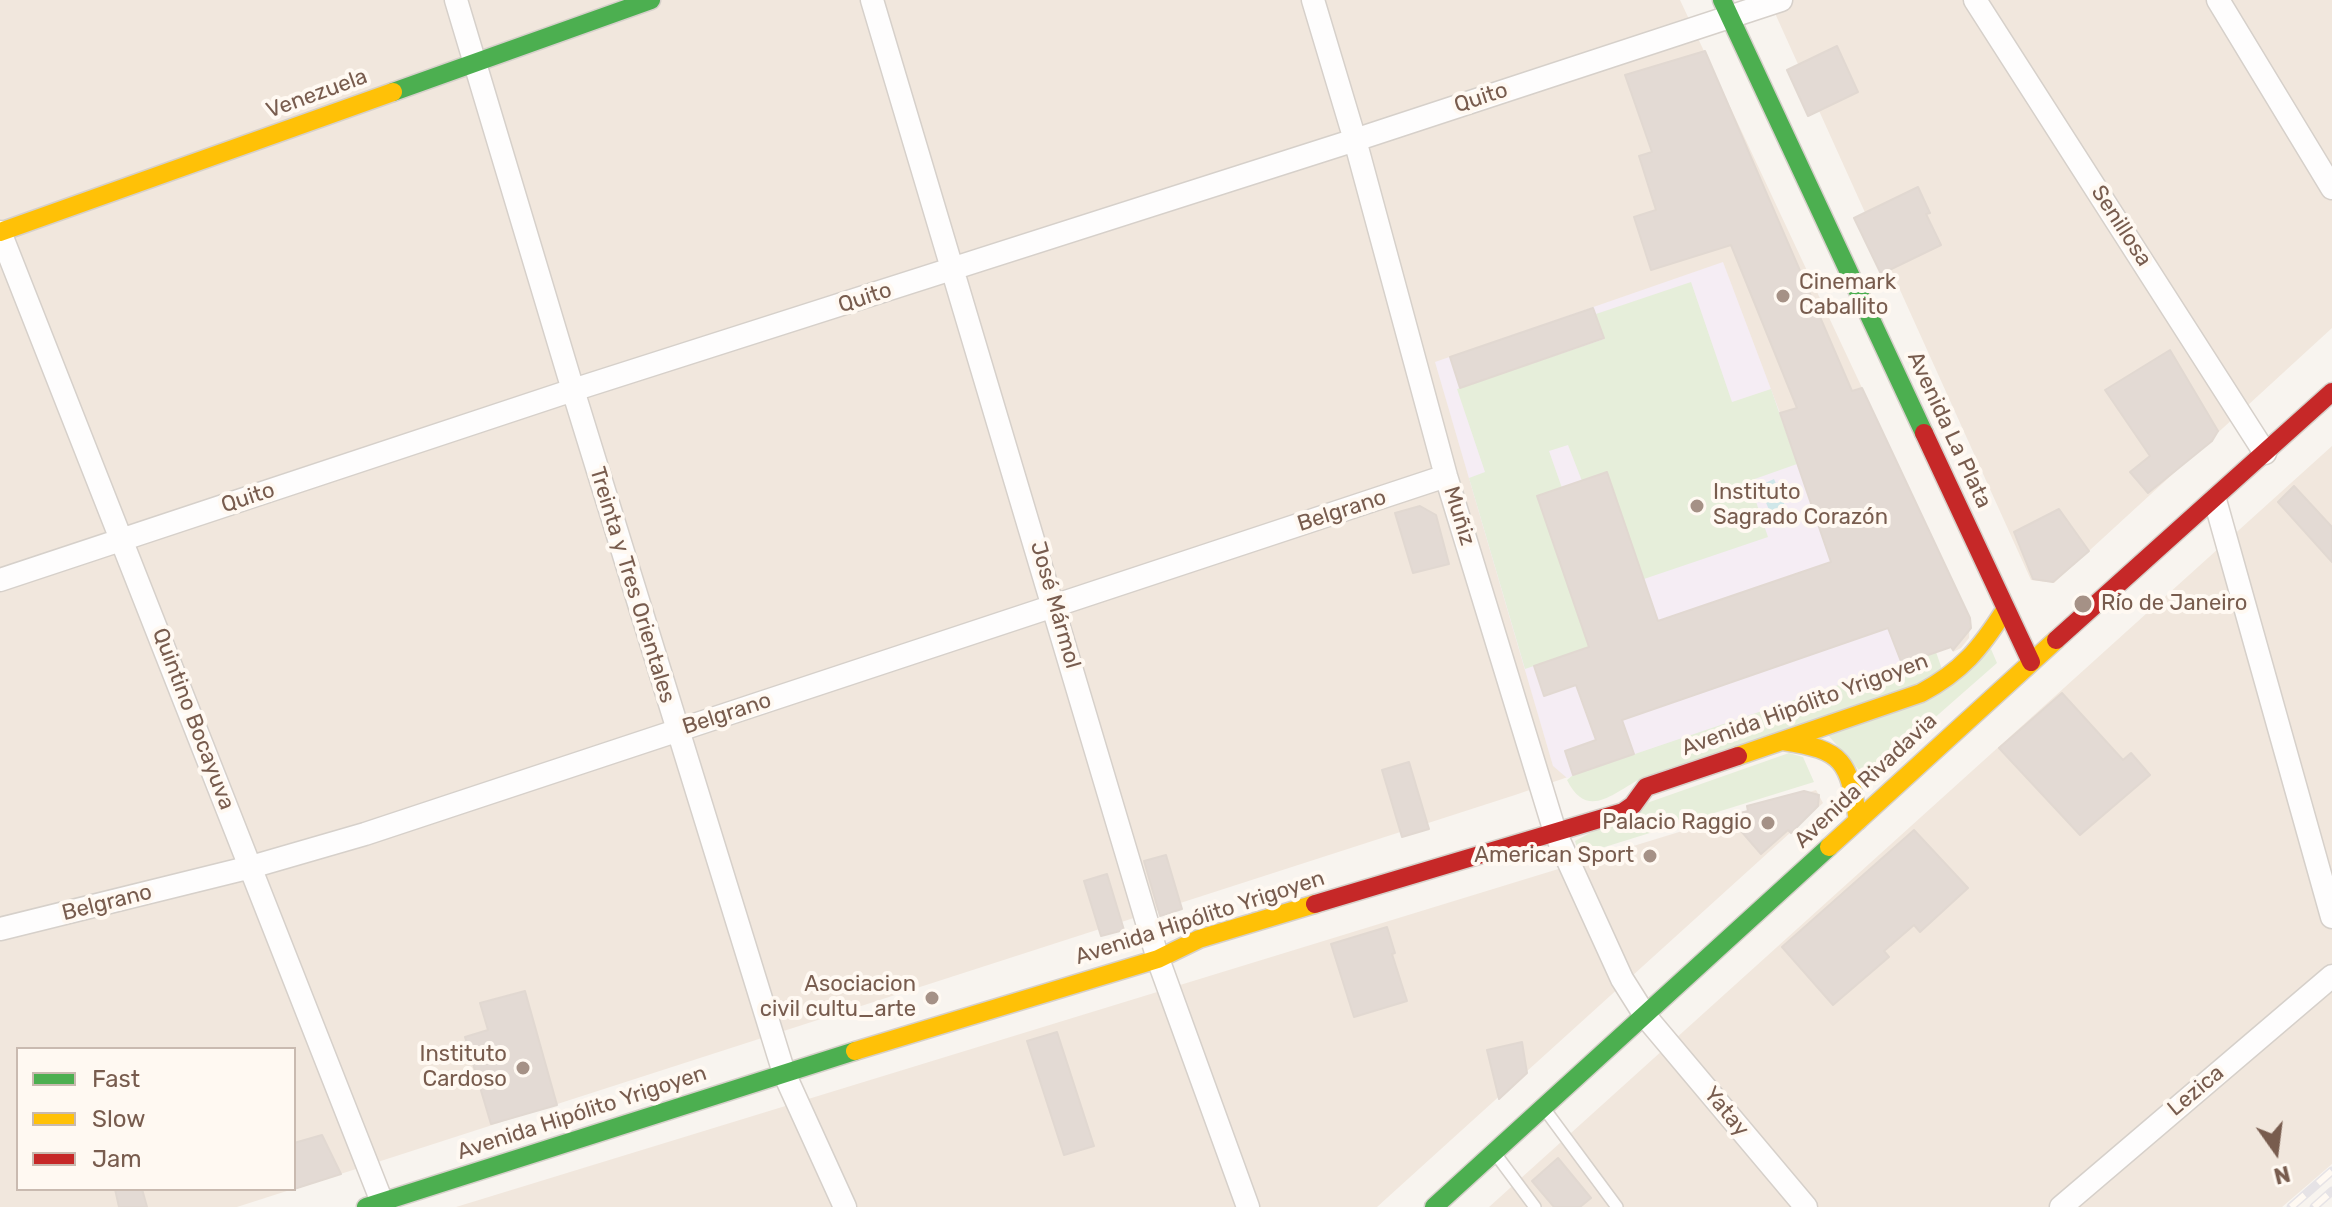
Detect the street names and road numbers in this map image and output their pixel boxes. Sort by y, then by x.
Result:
street label: Venezuela [263,64,371,124]
street label: Quito [1451,77,1511,119]
street label: Senillosa [2085,181,2157,271]
street label: Quito [835,277,895,319]
street label: Avenida La Plata [1901,348,1997,512]
street label: Treinta y Tres Orientales [584,464,680,706]
street label: Quito [218,477,278,519]
street label: Muñiz [1438,483,1480,549]
street label: Belgrano [1294,484,1390,538]
street label: José Mármol [1024,538,1086,672]
street label: Quintino Bocayuva [146,624,240,814]
street label: Avenida Hipólito Yrigoyen [1678,648,1932,762]
street label: Belgrano [679,687,775,741]
street label: Avenida Rivadavia [1789,708,1943,854]
street label: Avenida Hipólito Yrigoyen [1072,865,1328,971]
street label: Belgrano [59,879,155,927]
street label: Avenida Hipólito Yrigoyen [454,1060,710,1166]
street label: Lezica [2163,1060,2229,1122]
street label: Yatay [1698,1082,1754,1142]

